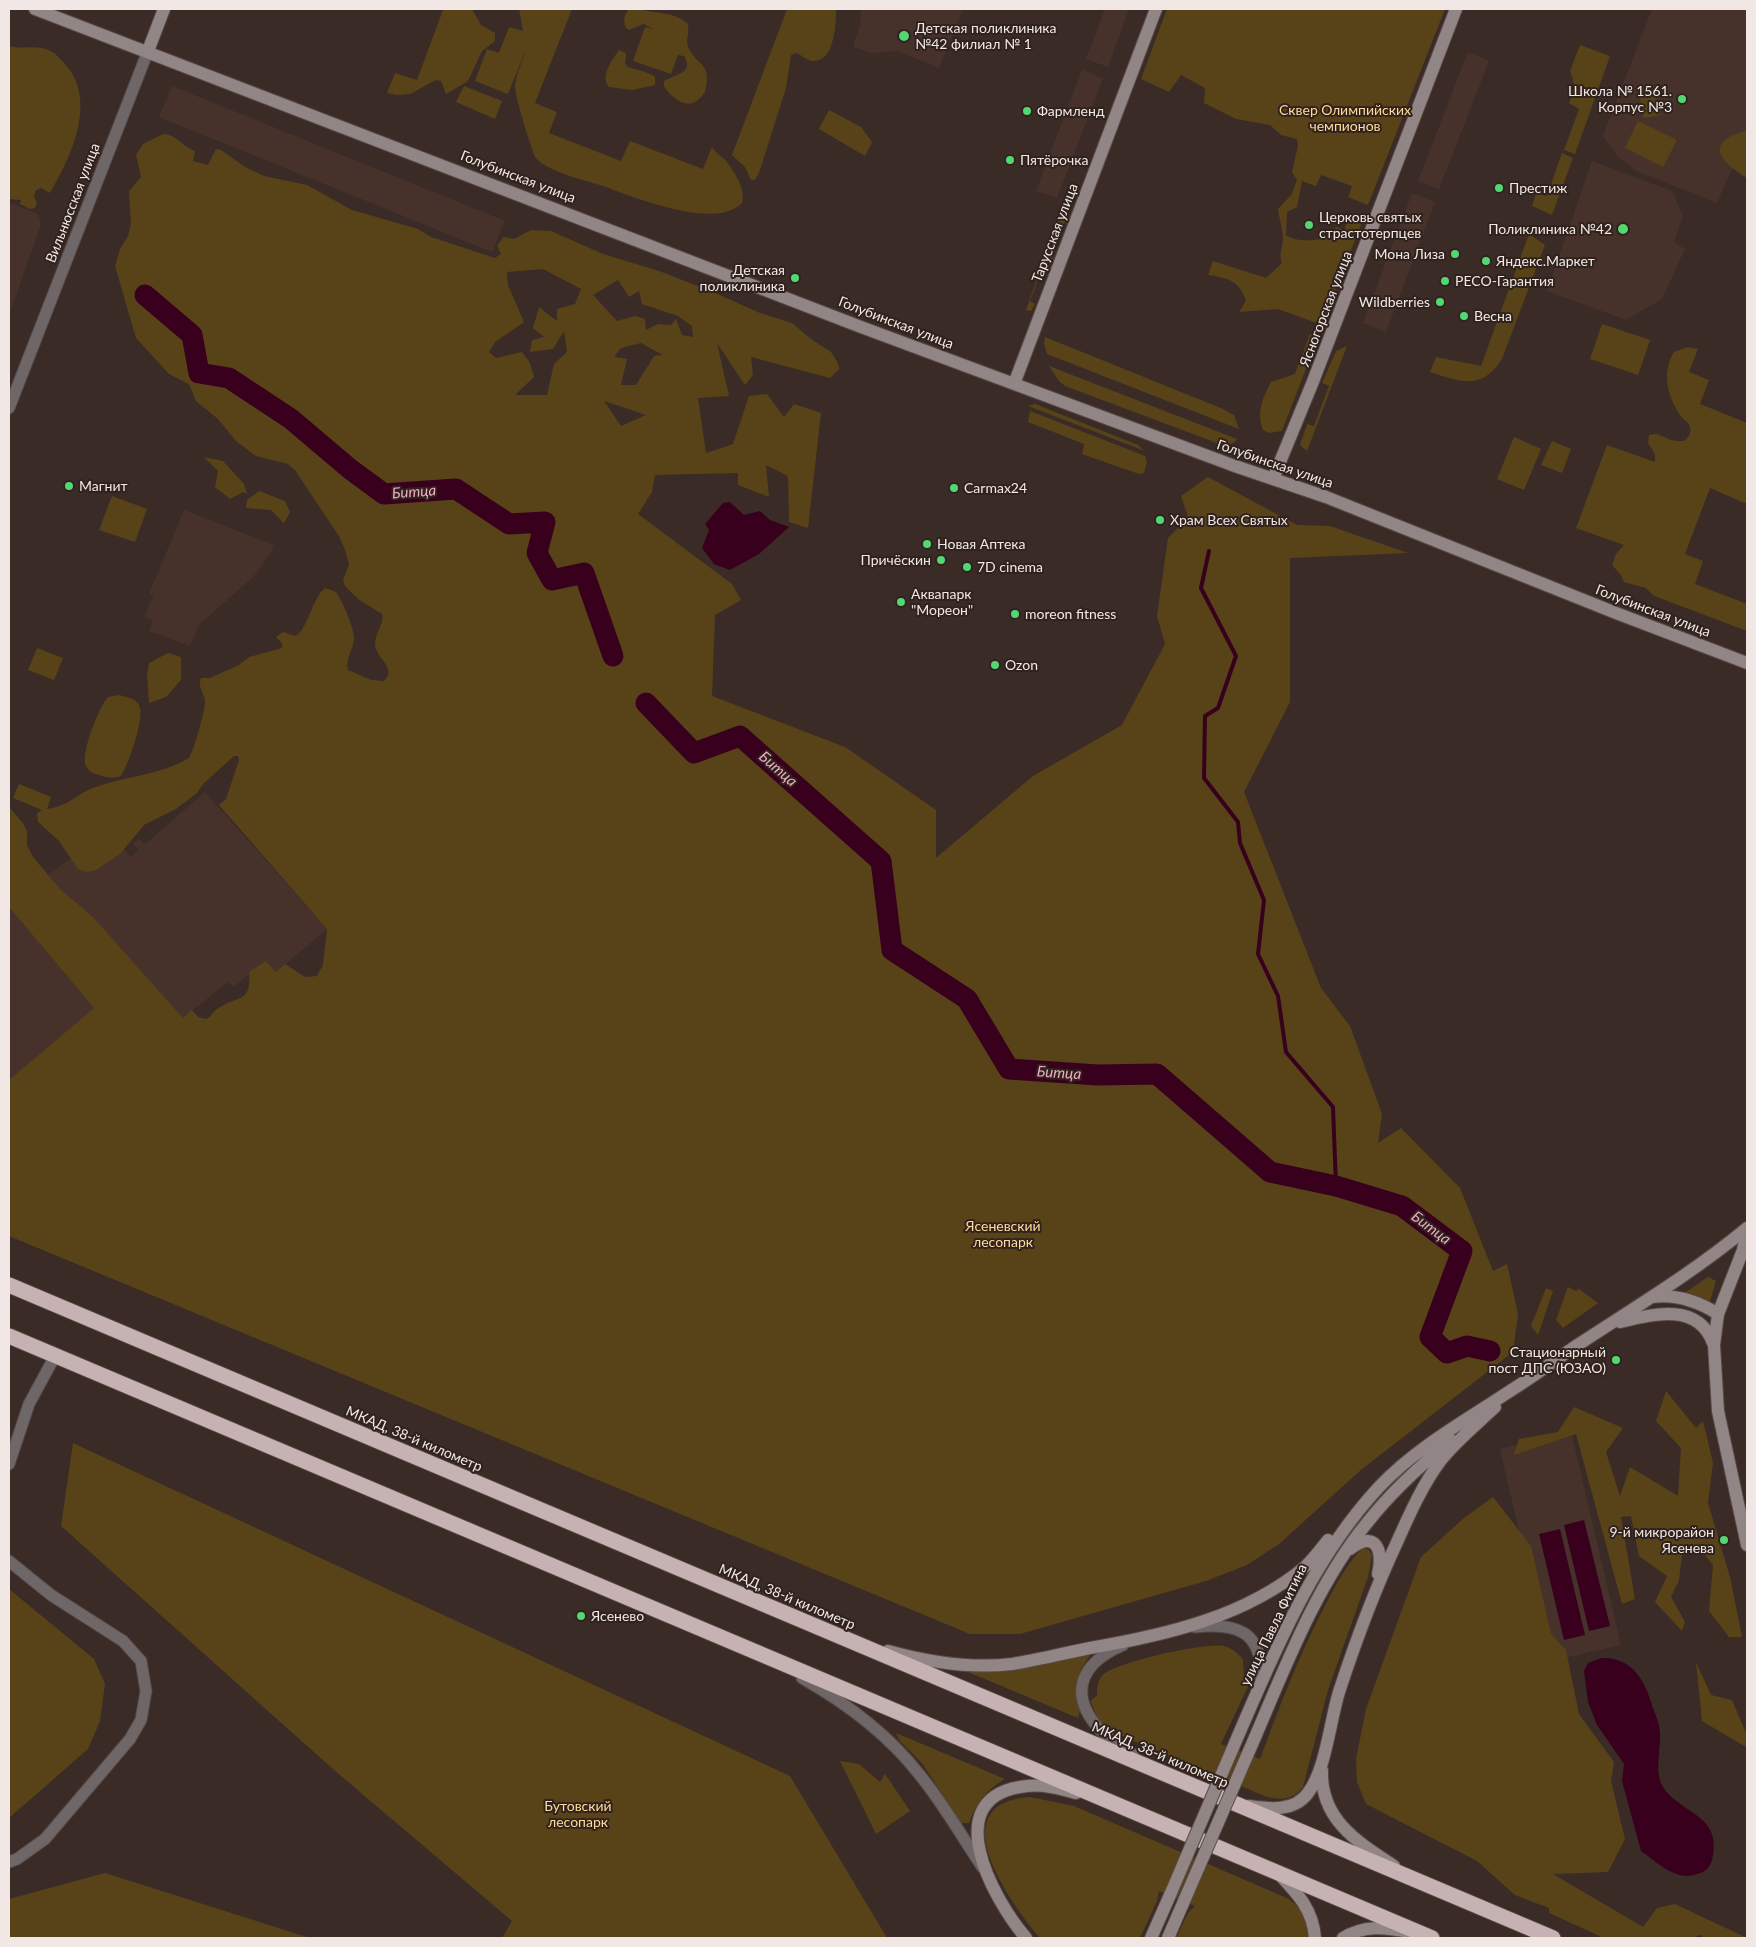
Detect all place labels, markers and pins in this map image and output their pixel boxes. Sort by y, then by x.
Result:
place label: Детская поликлиника №42 филиал № 1 [915,20,1057,52]
marker: Детская поликлиника №42 филиал № 1 [897,29,911,43]
place label: Школа № 1561. Корпус №3 [1568,83,1672,115]
marker: Школа № 1561. Корпус №3 [1676,93,1688,105]
place label: Фармленд [1037,103,1105,119]
marker: Фармленд [1021,105,1033,117]
place label: Пятёрочка [1020,152,1088,168]
marker: Пятёрочка [1004,154,1016,166]
place label: Престиж [1509,180,1567,196]
marker: Престиж [1493,182,1505,194]
place label: Церковь святых страстотерпцев [1319,209,1422,242]
marker: Церковь святых страстотерпцев [1303,219,1315,231]
place label: Поликлиника №42 [1488,221,1612,237]
marker: Поликлиника №42 [1616,222,1630,236]
place label: Мона Лиза [1375,246,1445,262]
marker: Мона Лиза [1449,248,1461,260]
place label: Яндекс.Маркет [1496,253,1595,269]
marker: Яндекс.Маркет [1480,255,1492,267]
place label: Детская поликлиника [700,262,785,294]
marker: Детская поликлиника [789,272,801,284]
place label: РЕСО-Гарантия [1455,273,1554,289]
marker: РЕСО-Гарантия [1439,275,1451,287]
place label: Wildberries [1359,294,1430,310]
marker: Wildberries [1434,296,1446,308]
place label: Весна [1474,308,1512,324]
marker: Весна [1458,310,1470,322]
place label: Магнит [79,478,128,494]
marker: Магнит [63,480,75,492]
place label: Carmax24 [964,480,1027,496]
marker: Carmax24 [948,482,960,494]
place label: Храм Всех Святых [1170,512,1288,528]
marker: Храм Всех Святых [1154,514,1166,526]
place label: Новая Аптека [937,536,1025,552]
marker: Новая Аптека [921,538,933,550]
place label: Причёскин [860,552,931,568]
marker: Причёскин [935,554,947,566]
place label: 7D cinema [977,559,1043,575]
marker: 7D cinema [961,561,973,573]
place label: Аквапарк "Мореон" [911,586,973,618]
marker: Аквапарк "Мореон" [895,596,907,608]
place label: moreon fitness [1025,606,1116,622]
marker: moreon fitness [1009,608,1021,620]
place label: Ozon [1005,657,1038,673]
marker: Ozon [989,659,1001,671]
place label: Стационарный пост ДПС (ЮЗАО) [1489,1344,1606,1376]
marker: Стационарный пост ДПС (ЮЗАО) [1610,1354,1622,1366]
place label: 9-й микрорайон Ясенева [1609,1524,1714,1556]
marker: 9-й микрорайон Ясенева [1718,1534,1730,1546]
place label: Ясенево [591,1608,644,1624]
marker: Ясенево [575,1610,587,1622]

